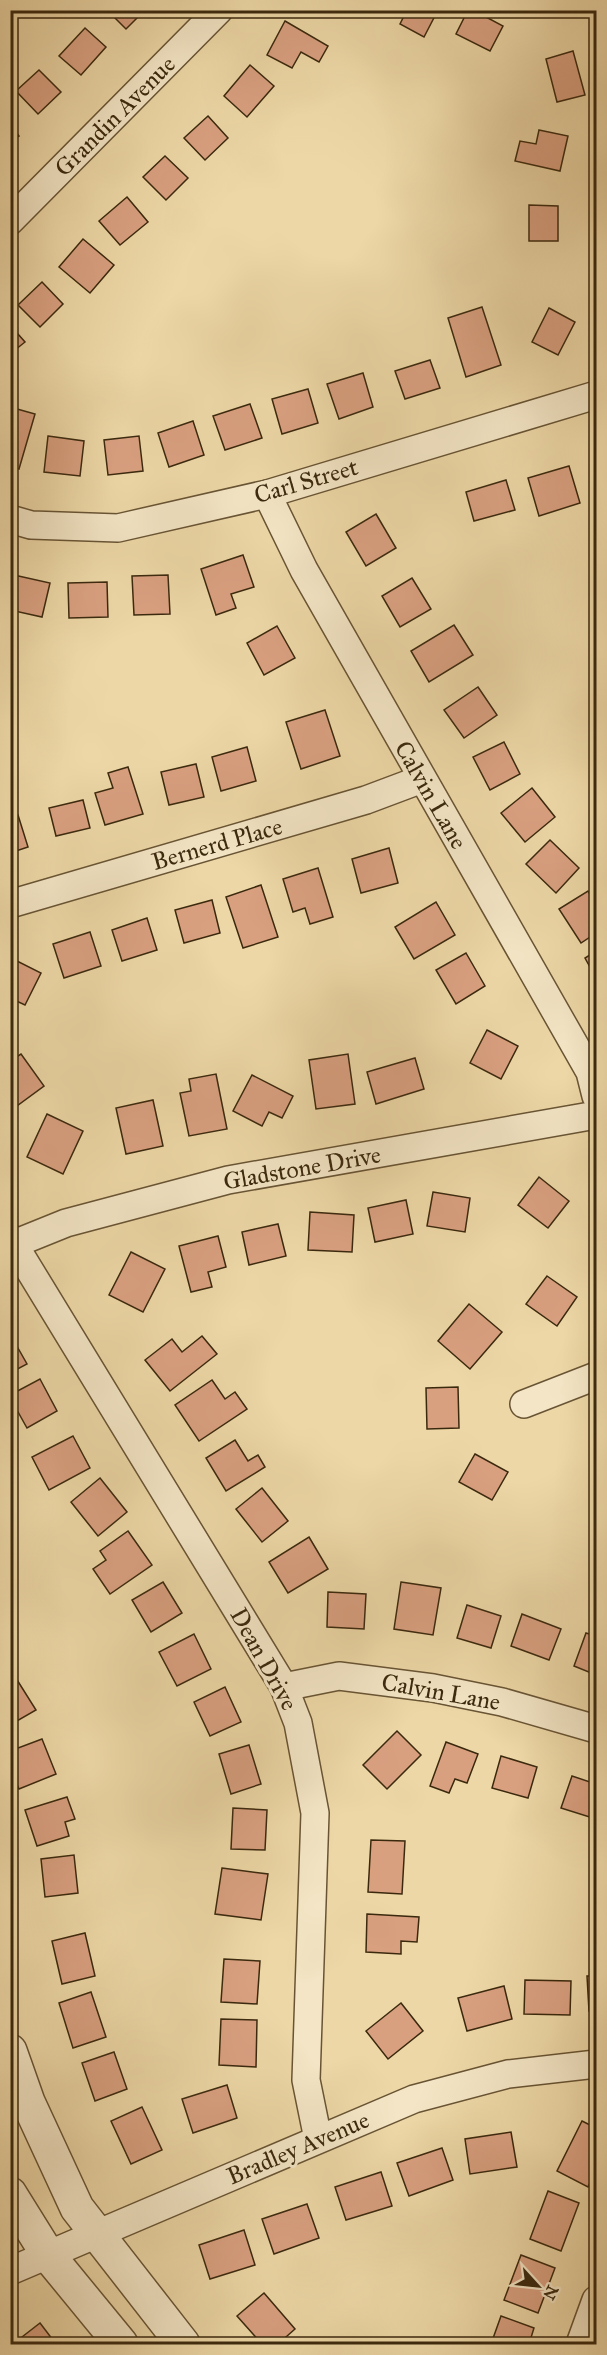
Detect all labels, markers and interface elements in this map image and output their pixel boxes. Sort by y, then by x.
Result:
street label: Grandin Avenue [48,49,182,183]
street label: Carl Street [251,452,362,510]
street label: Calvin Lane [388,736,474,854]
street label: Bernerd Place [148,811,286,877]
street label: Gladstone Drive [221,1139,383,1197]
street label: Dean Drive [224,1602,304,1716]
street label: Calvin Lane [379,1667,503,1717]
street label: Bradley Avenue [222,2105,374,2191]
north arrow [508,2256,568,2316]
text: N [539,2282,562,2303]

